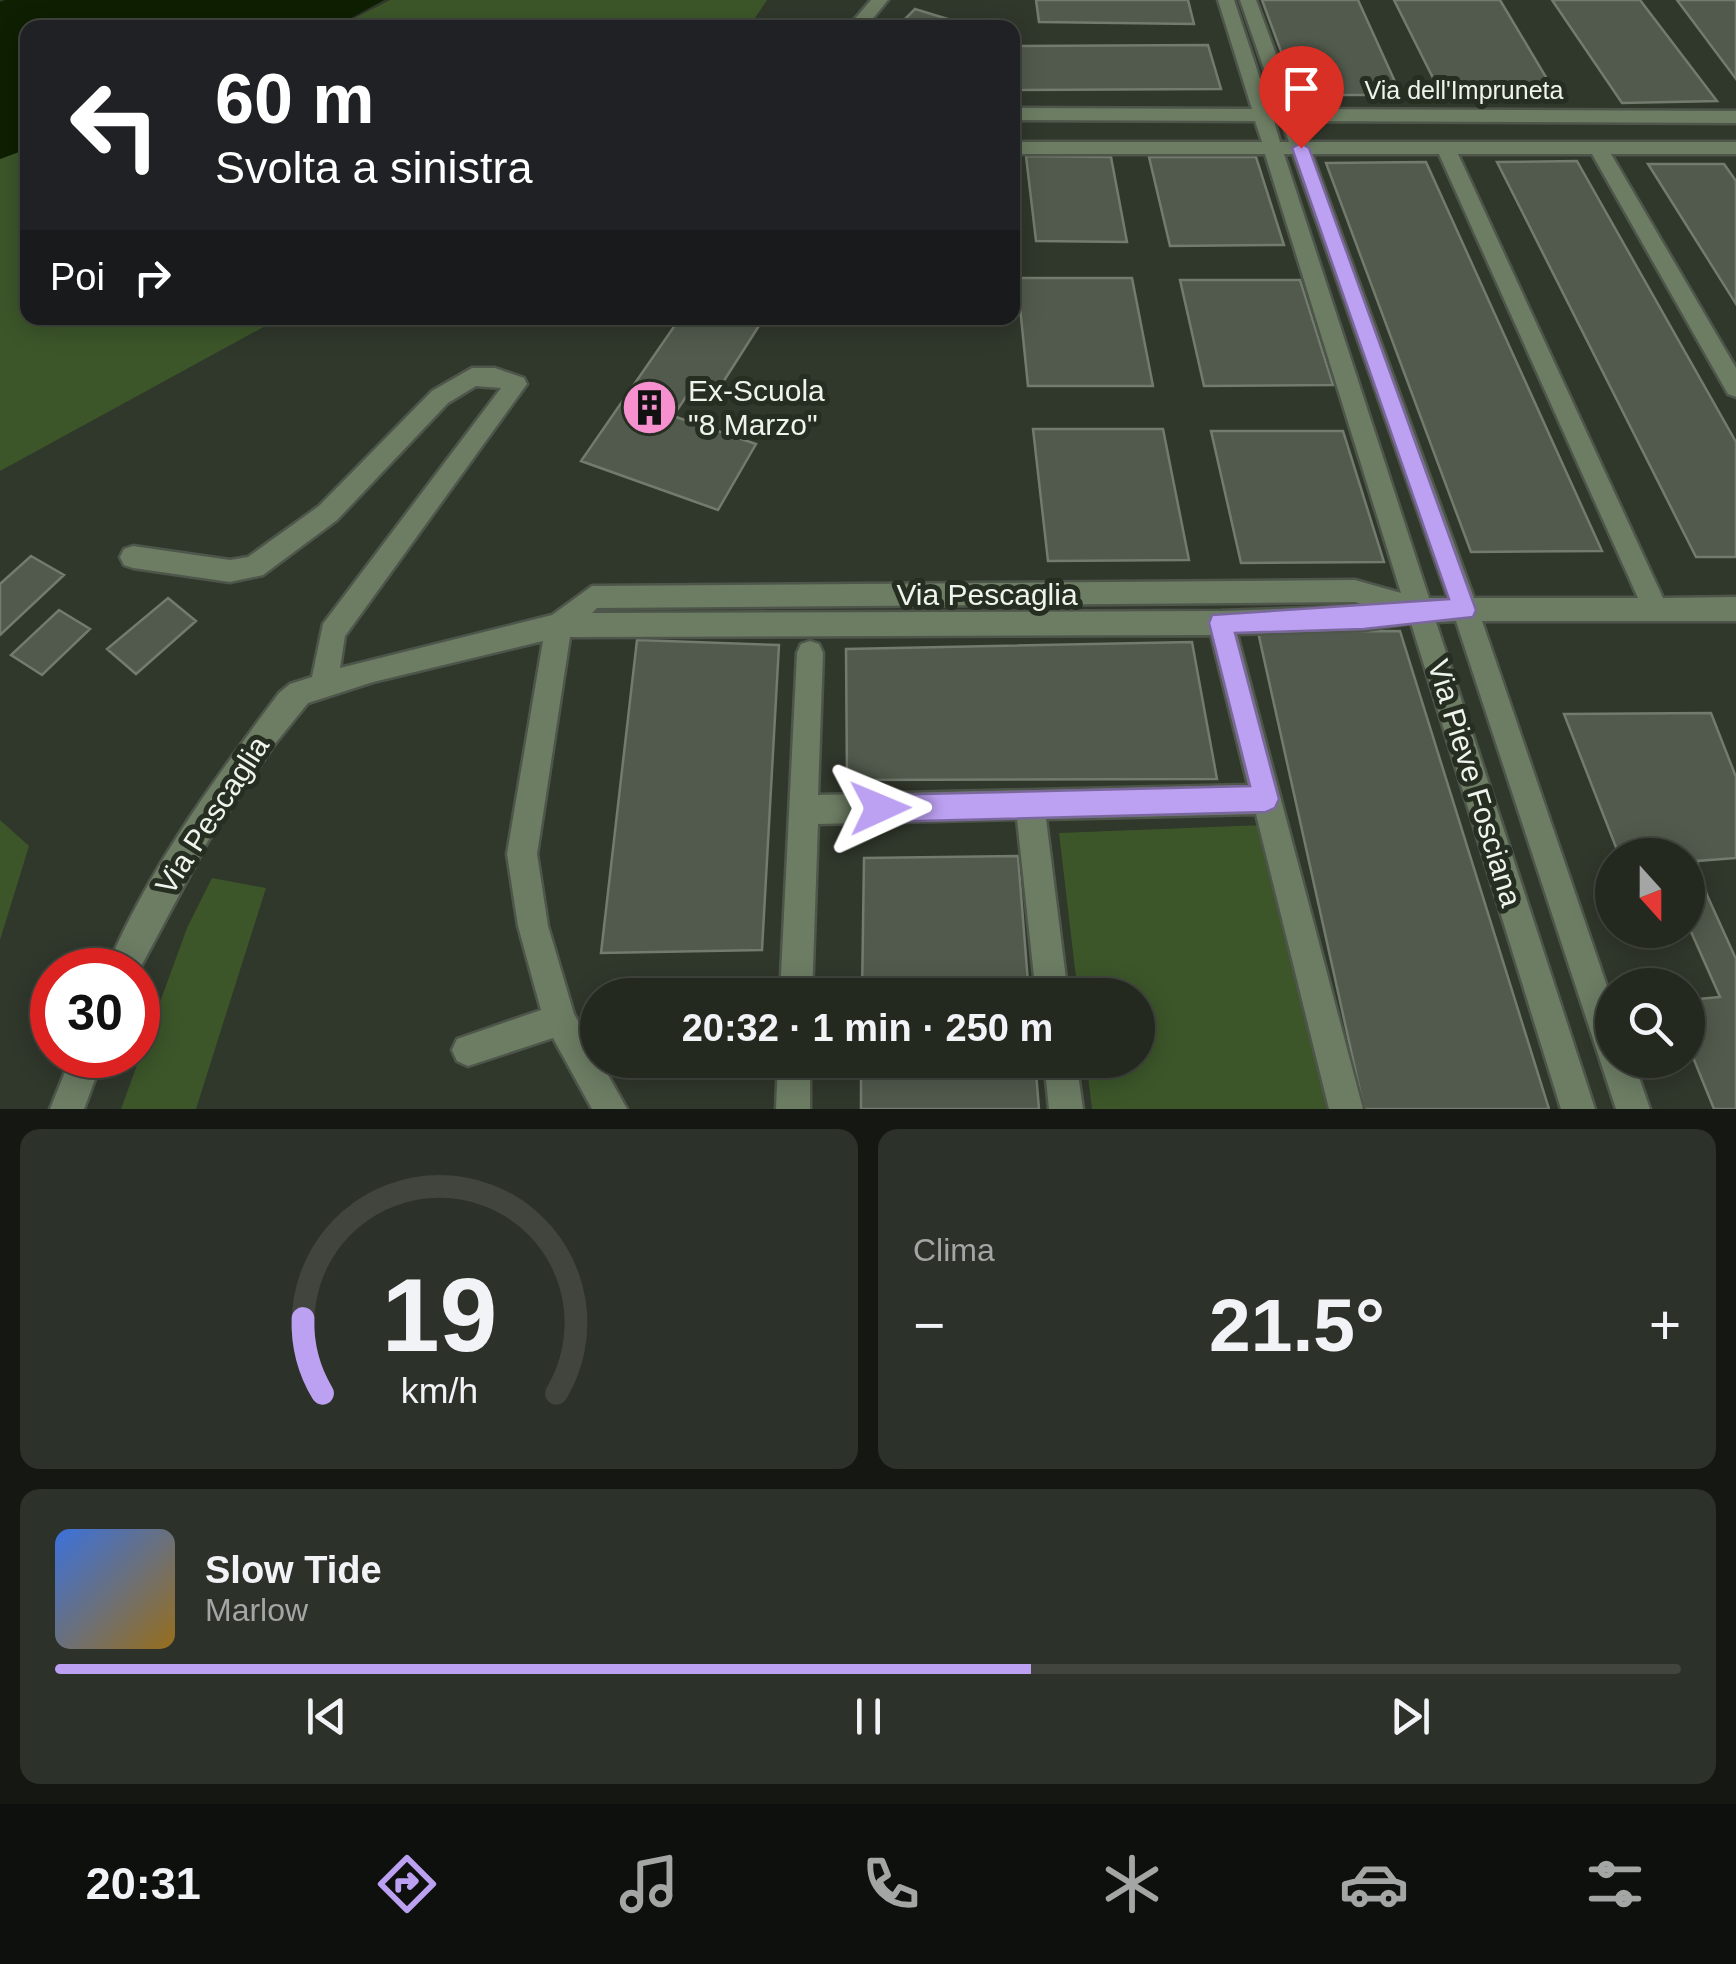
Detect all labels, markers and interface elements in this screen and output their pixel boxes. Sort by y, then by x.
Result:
pin [1259,46,1344,149]
icon: left [50,60,180,190]
text: 60 m [215,60,375,138]
icon: arrive [1274,61,1329,116]
street label: Via dell'Impruneta [1365,76,1564,104]
text: Svolta a sinistra [215,142,533,193]
icon: right [125,250,180,305]
text: Poi [50,256,105,298]
place label: Ex-Scuola "8 Marzo" [688,374,825,441]
building icon: Ex-Scuola "8 Marzo" [619,377,679,437]
street label: Via Pescaglia [896,578,1078,611]
street label: Via Pieve Fosciana [1422,656,1528,911]
street label: Via Pescaglia [149,730,275,900]
position arrow [828,756,932,860]
north arrow [1595,838,1705,948]
map controls [1595,838,1705,1078]
speed limit sign: 30 [30,948,160,1078]
button: search [1595,968,1705,1078]
text: 20:32 · 1 min · 250 m [682,1007,1053,1049]
text: Clima [913,1232,995,1268]
text: 19 [381,1257,497,1373]
text: 21.5° [1209,1283,1385,1367]
text: − [913,1294,945,1356]
text: + [1649,1294,1681,1356]
text: km/h [400,1371,478,1411]
text: Slow Tide [205,1549,382,1591]
text: Marlow [205,1592,308,1628]
icon: previous [299,1689,354,1744]
icon: pause [841,1689,896,1744]
icon: next [1383,1689,1438,1744]
icon: directions [372,1849,442,1919]
icon: music [614,1849,684,1919]
icon: phone [856,1849,926,1919]
icon: climate [1097,1849,1167,1919]
icon: car [1339,1849,1409,1919]
icon: filters [1580,1849,1650,1919]
text: 20:31 [86,1858,201,1909]

